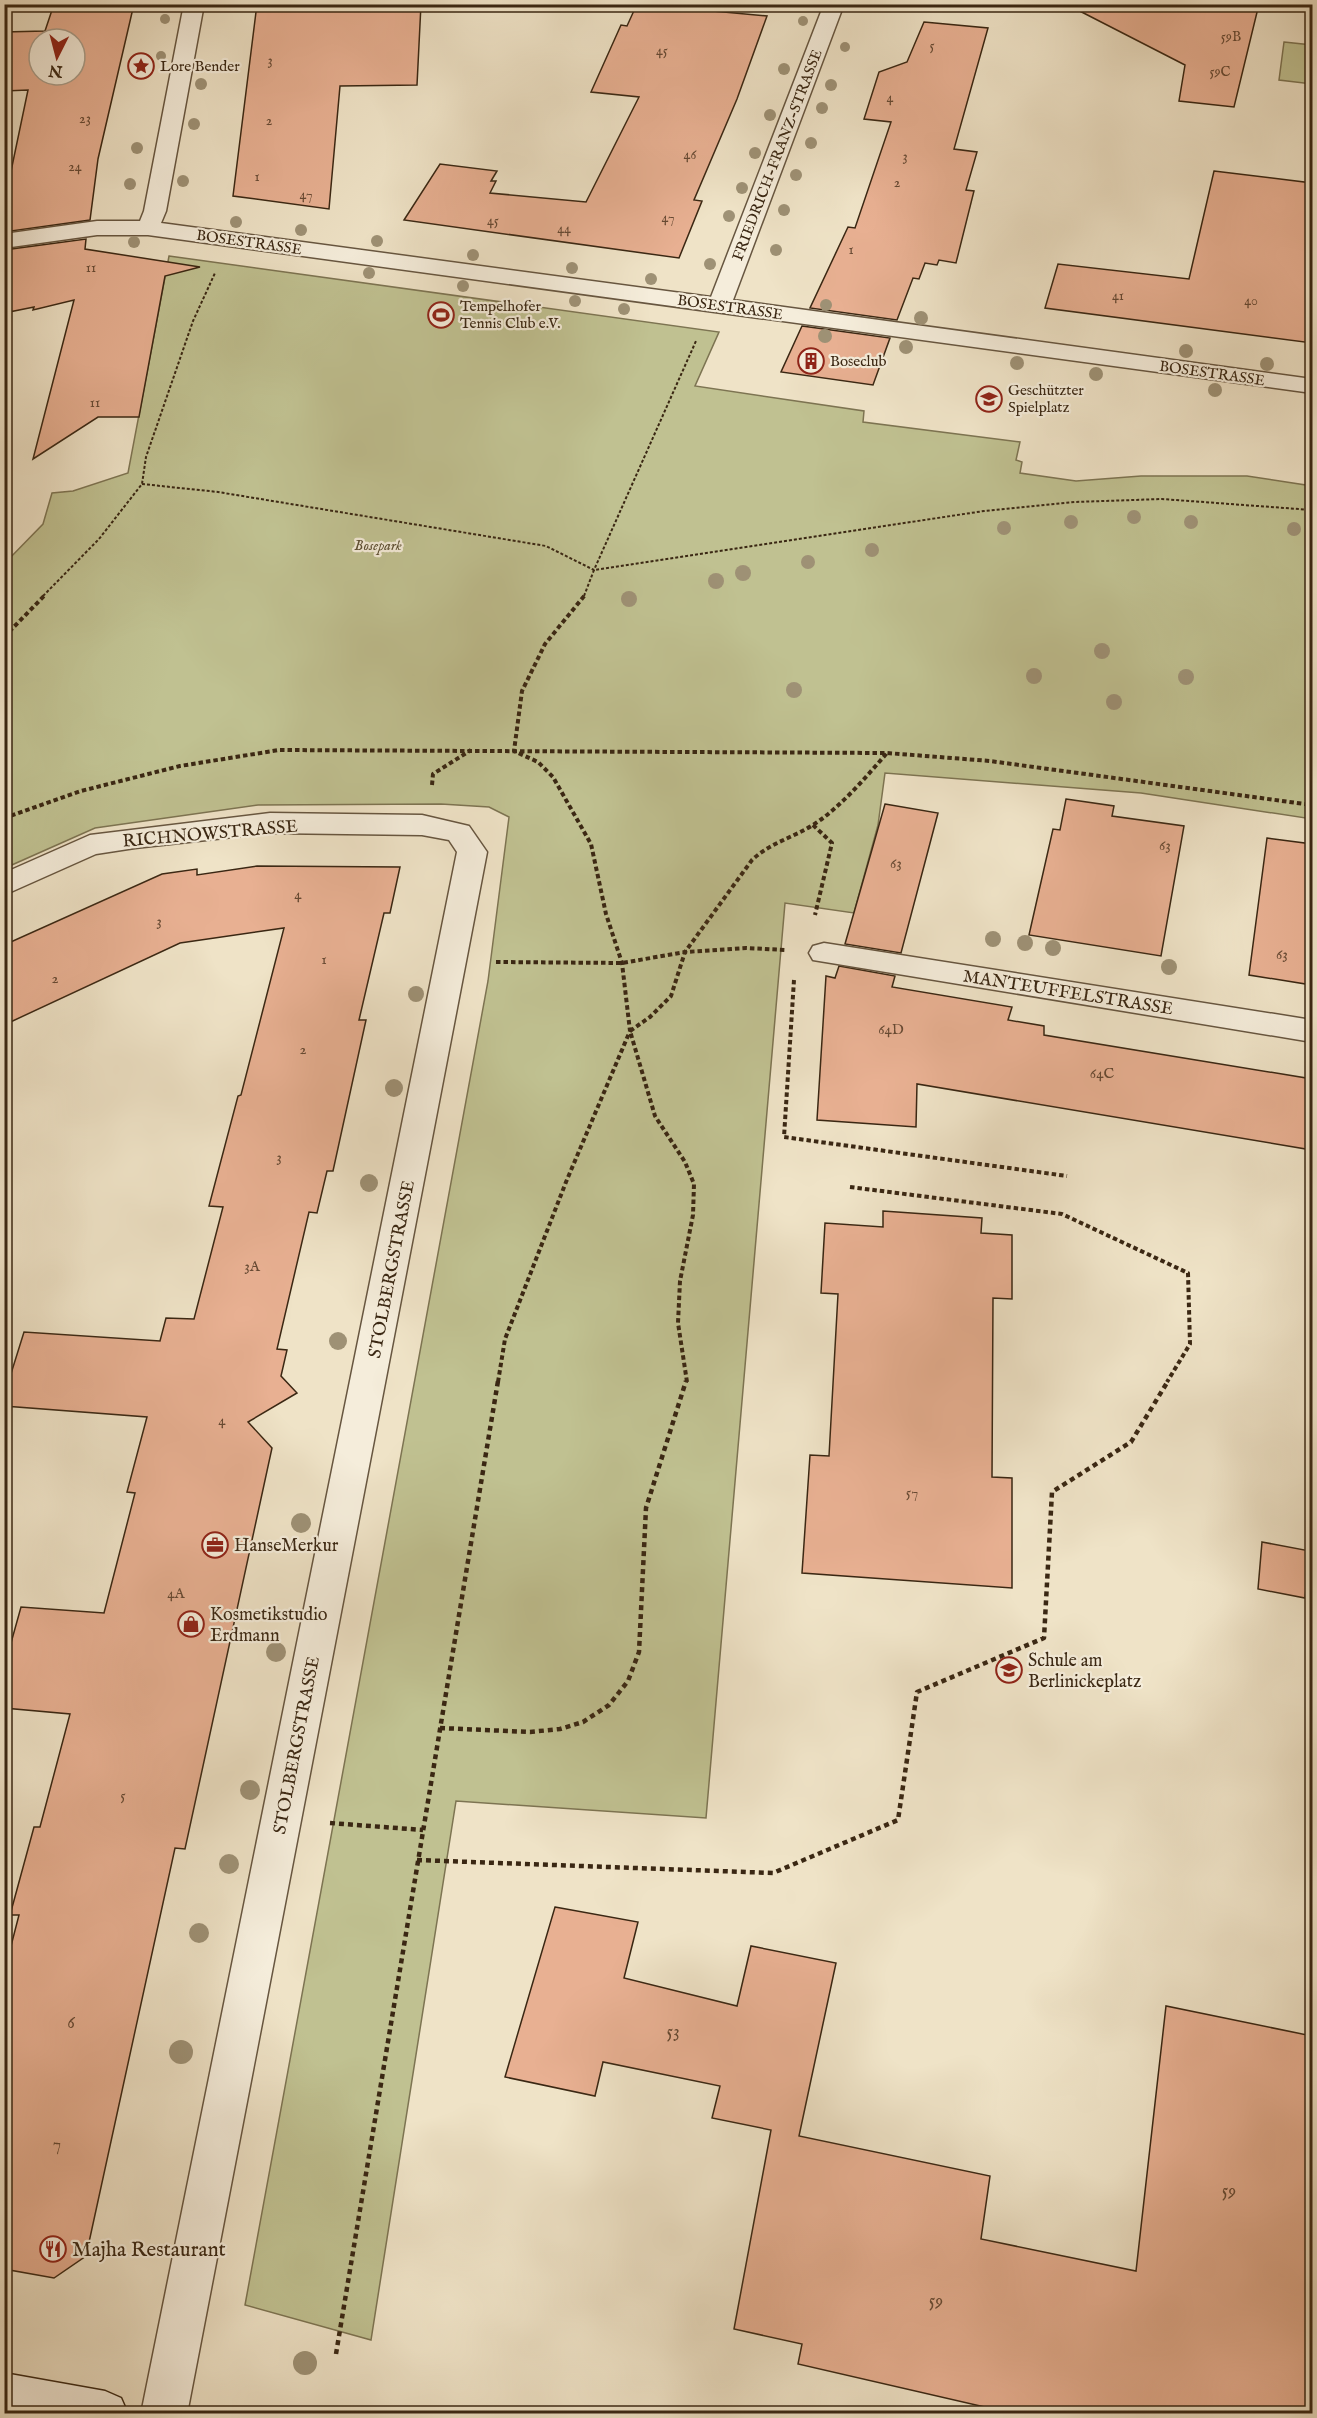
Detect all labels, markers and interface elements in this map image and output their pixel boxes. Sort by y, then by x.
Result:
north arrow [27,27,87,87]
house number: 59B [1221,28,1241,46]
house number: 5 [929,37,935,55]
house number: 45 [656,42,668,60]
street label: FRIEDRICH-FRANZ-STRASSE [728,47,827,264]
place icon: Lore Bender [126,51,156,81]
house number: 3 [267,52,273,70]
place label: Lore Bender [160,57,240,76]
text: N [48,59,65,81]
house number: 59C [1209,63,1231,81]
house number: 4 [887,89,894,107]
house number: 23 [79,110,91,128]
house number: 2 [266,112,273,130]
house number: 46 [684,146,697,164]
house number: 3 [902,148,908,166]
house number: 24 [68,158,82,176]
house number: 1 [254,168,260,186]
house number: 2 [894,174,901,192]
house number: 47 [300,186,312,204]
house number: 47 [662,209,674,227]
house number: 45 [487,212,499,230]
house number: 44 [557,220,571,238]
street label: BOSESTRASSE [195,226,303,259]
house number: 1 [848,241,854,259]
house number: 11 [86,259,96,277]
house number: 41 [1112,287,1124,305]
street label: BOSESTRASSE [676,291,784,324]
house number: 40 [1244,292,1258,310]
place label: Tempelhofer Tennis Club e.V. [460,297,560,333]
sports icon: Tempelhofer Tennis Club e.V. [426,300,456,330]
building icon: Boseclub [796,346,826,376]
place label: Boseclub [830,352,886,371]
street label: BOSESTRASSE [1158,357,1266,390]
place label: Geschützter Spielplatz [1008,381,1084,417]
school or university icon: Geschützter Spielplatz [974,384,1004,414]
house number: 11 [90,394,100,412]
park label: Bosepark [354,536,402,555]
street label: RICHNOWSTRASSE [122,815,299,854]
house number: 63 [1159,836,1171,855]
house number: 63 [890,854,902,873]
house number: 4 [294,885,302,904]
house number: 3 [156,912,162,931]
house number: 63 [1276,945,1288,964]
house number: 1 [321,950,327,969]
street label: MANTEUFFELSTRASSE [961,966,1174,1021]
house number: 2 [51,969,59,988]
house number: 64D [878,1020,904,1039]
house number: 2 [299,1040,307,1059]
house number: 64C [1090,1064,1114,1083]
house number: 3 [276,1148,282,1167]
street label: STOLBERGSTRASSE [364,1178,421,1360]
house number: 3A [244,1257,261,1276]
house number: 4 [218,1411,226,1430]
house number: 57 [906,1483,918,1502]
office icon: HanseMerkur [200,1530,230,1560]
place label: HanseMerkur [234,1535,339,1558]
house number: 4A [167,1584,186,1603]
place label: Kosmetikstudio Erdmann [210,1604,328,1648]
shop icon: Kosmetikstudio Erdmann [176,1609,206,1639]
place label: Schule am Berlinickeplatz [1028,1650,1141,1694]
street label: STOLBERGSTRASSE [269,1654,326,1836]
school or university icon: Schule am Berlinickeplatz [994,1655,1024,1685]
house number: 5 [120,1786,126,1805]
house number: 6 [67,2012,75,2035]
house number: 53 [666,2021,680,2044]
house number: 7 [53,2134,61,2157]
house number: 59 [1222,2180,1236,2203]
restaurant icon: Majha Restaurant [38,2234,68,2264]
place label: Majha Restaurant [72,2237,226,2264]
house number: 59 [929,2290,943,2313]

